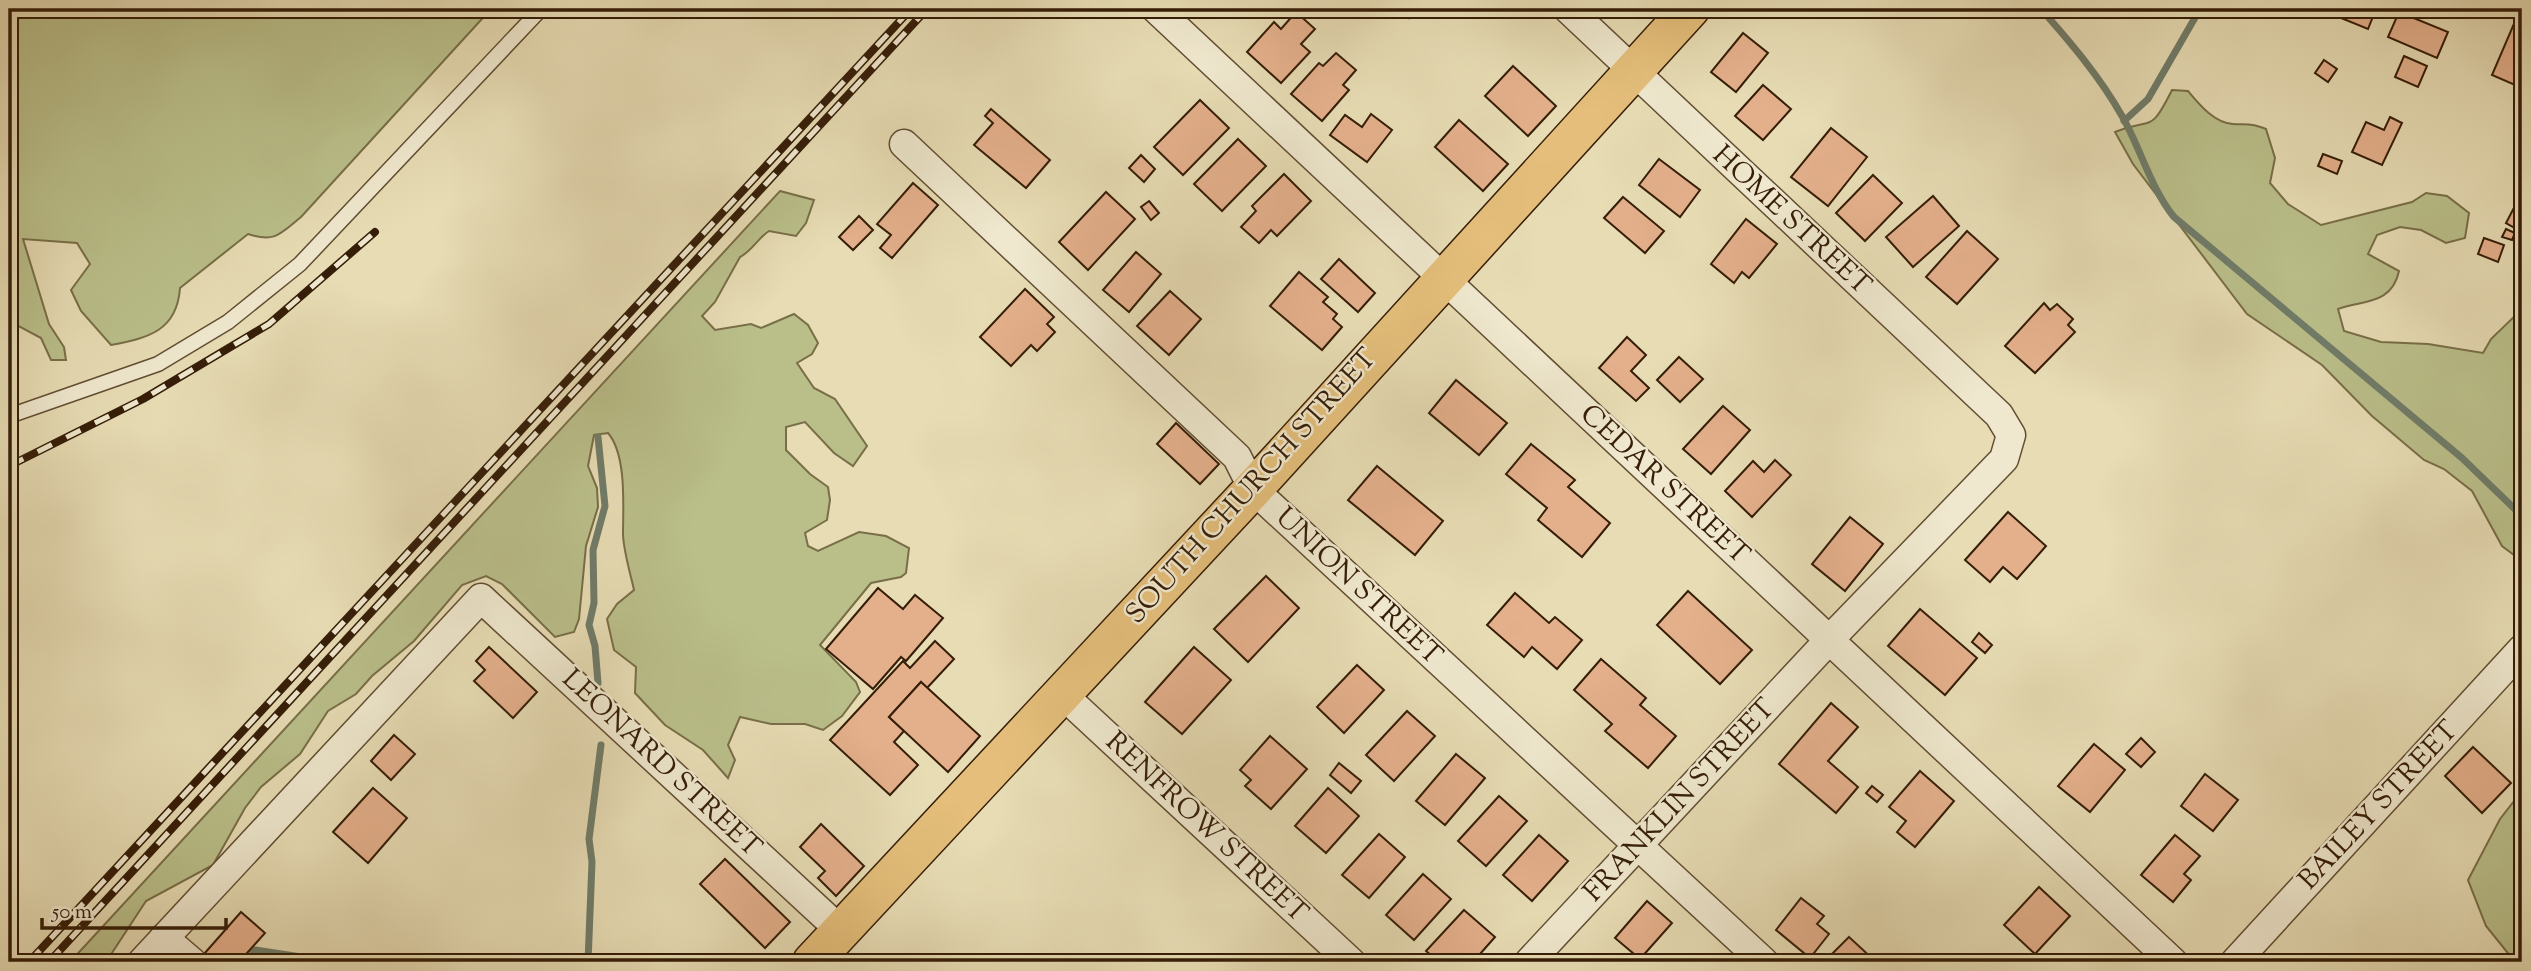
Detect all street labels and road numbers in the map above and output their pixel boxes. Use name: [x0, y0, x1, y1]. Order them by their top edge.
street label: HOME STREET: [1703, 137, 1880, 305]
street label: SOUTH CHURCH STREET: [1117, 340, 1387, 634]
street label: CEDAR STREET: [1570, 396, 1758, 575]
street label: UNION STREET: [1265, 499, 1451, 676]
street label: LEONARD STREET: [552, 661, 770, 868]
street label: FRANKLIN STREET: [1575, 690, 1785, 912]
street label: BAILEY STREET: [2290, 712, 2468, 900]
street label: RENFROW STREET: [1096, 723, 1317, 933]

